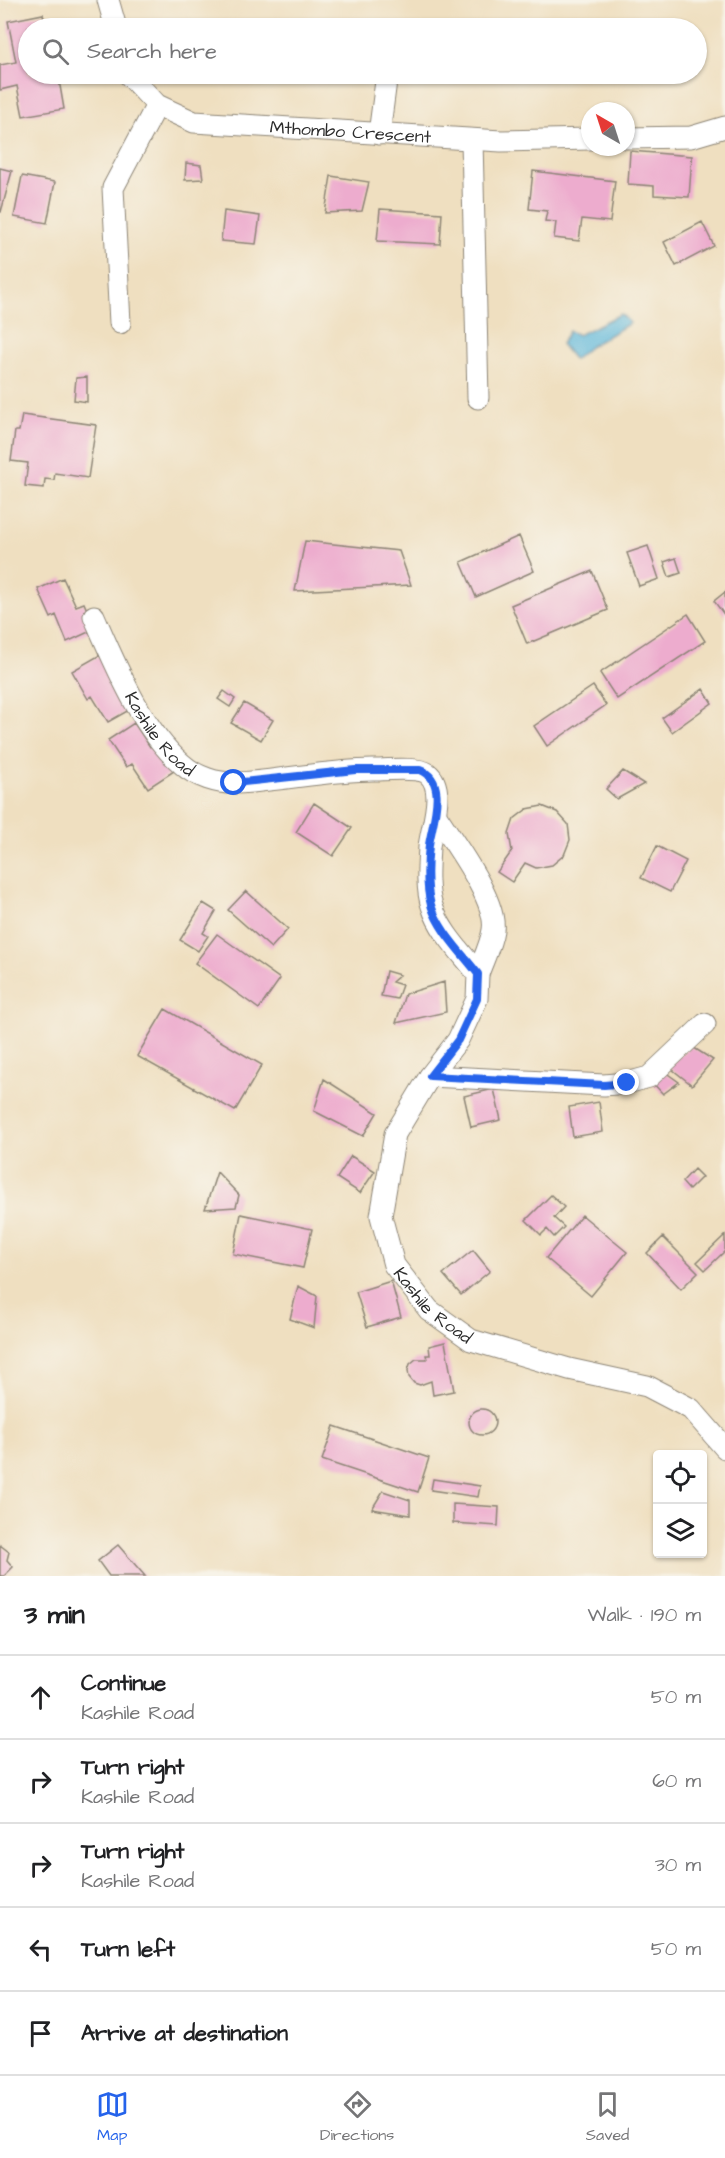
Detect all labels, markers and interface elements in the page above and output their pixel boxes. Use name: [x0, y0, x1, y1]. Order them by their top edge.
search box: [18, 18, 707, 84]
icon: search: [39, 35, 72, 68]
text: Search here: [87, 36, 217, 67]
north arrow: [581, 102, 635, 156]
street label: Mthombo Crescent: [269, 114, 433, 149]
street label: Kashile Road: [119, 687, 200, 782]
route start: [220, 769, 246, 795]
route end: [613, 1069, 639, 1095]
street label: Kashile Road: [388, 1262, 477, 1350]
map controls: [653, 1450, 707, 1558]
button: locate: [653, 1450, 707, 1504]
button: layers: [653, 1504, 707, 1558]
text: 3 min: [24, 1597, 85, 1633]
text: Walk · 190 m: [588, 1601, 701, 1629]
text: Continue: [81, 1668, 166, 1699]
icon: ahead: [24, 1681, 57, 1714]
text: 50 m: [651, 1683, 701, 1711]
text: Kashile Road: [81, 1699, 194, 1727]
text: Turn right: [81, 1752, 184, 1783]
icon: right: [24, 1765, 57, 1798]
text: 60 m: [652, 1767, 701, 1795]
text: Kashile Road: [81, 1783, 194, 1811]
text: Turn right: [81, 1836, 184, 1867]
icon: right: [24, 1849, 57, 1882]
text: 30 m: [655, 1851, 701, 1879]
text: Kashile Road: [81, 1867, 194, 1895]
icon: left: [24, 1933, 57, 1966]
text: Turn left: [81, 1934, 175, 1965]
text: 50 m: [651, 1935, 701, 1963]
icon: arrive: [24, 2017, 57, 2050]
text: Arrive at destination: [81, 2018, 288, 2049]
tab: Map: [96, 2088, 129, 2146]
tab: Directions: [320, 2088, 394, 2146]
tab: Saved: [586, 2088, 629, 2146]

